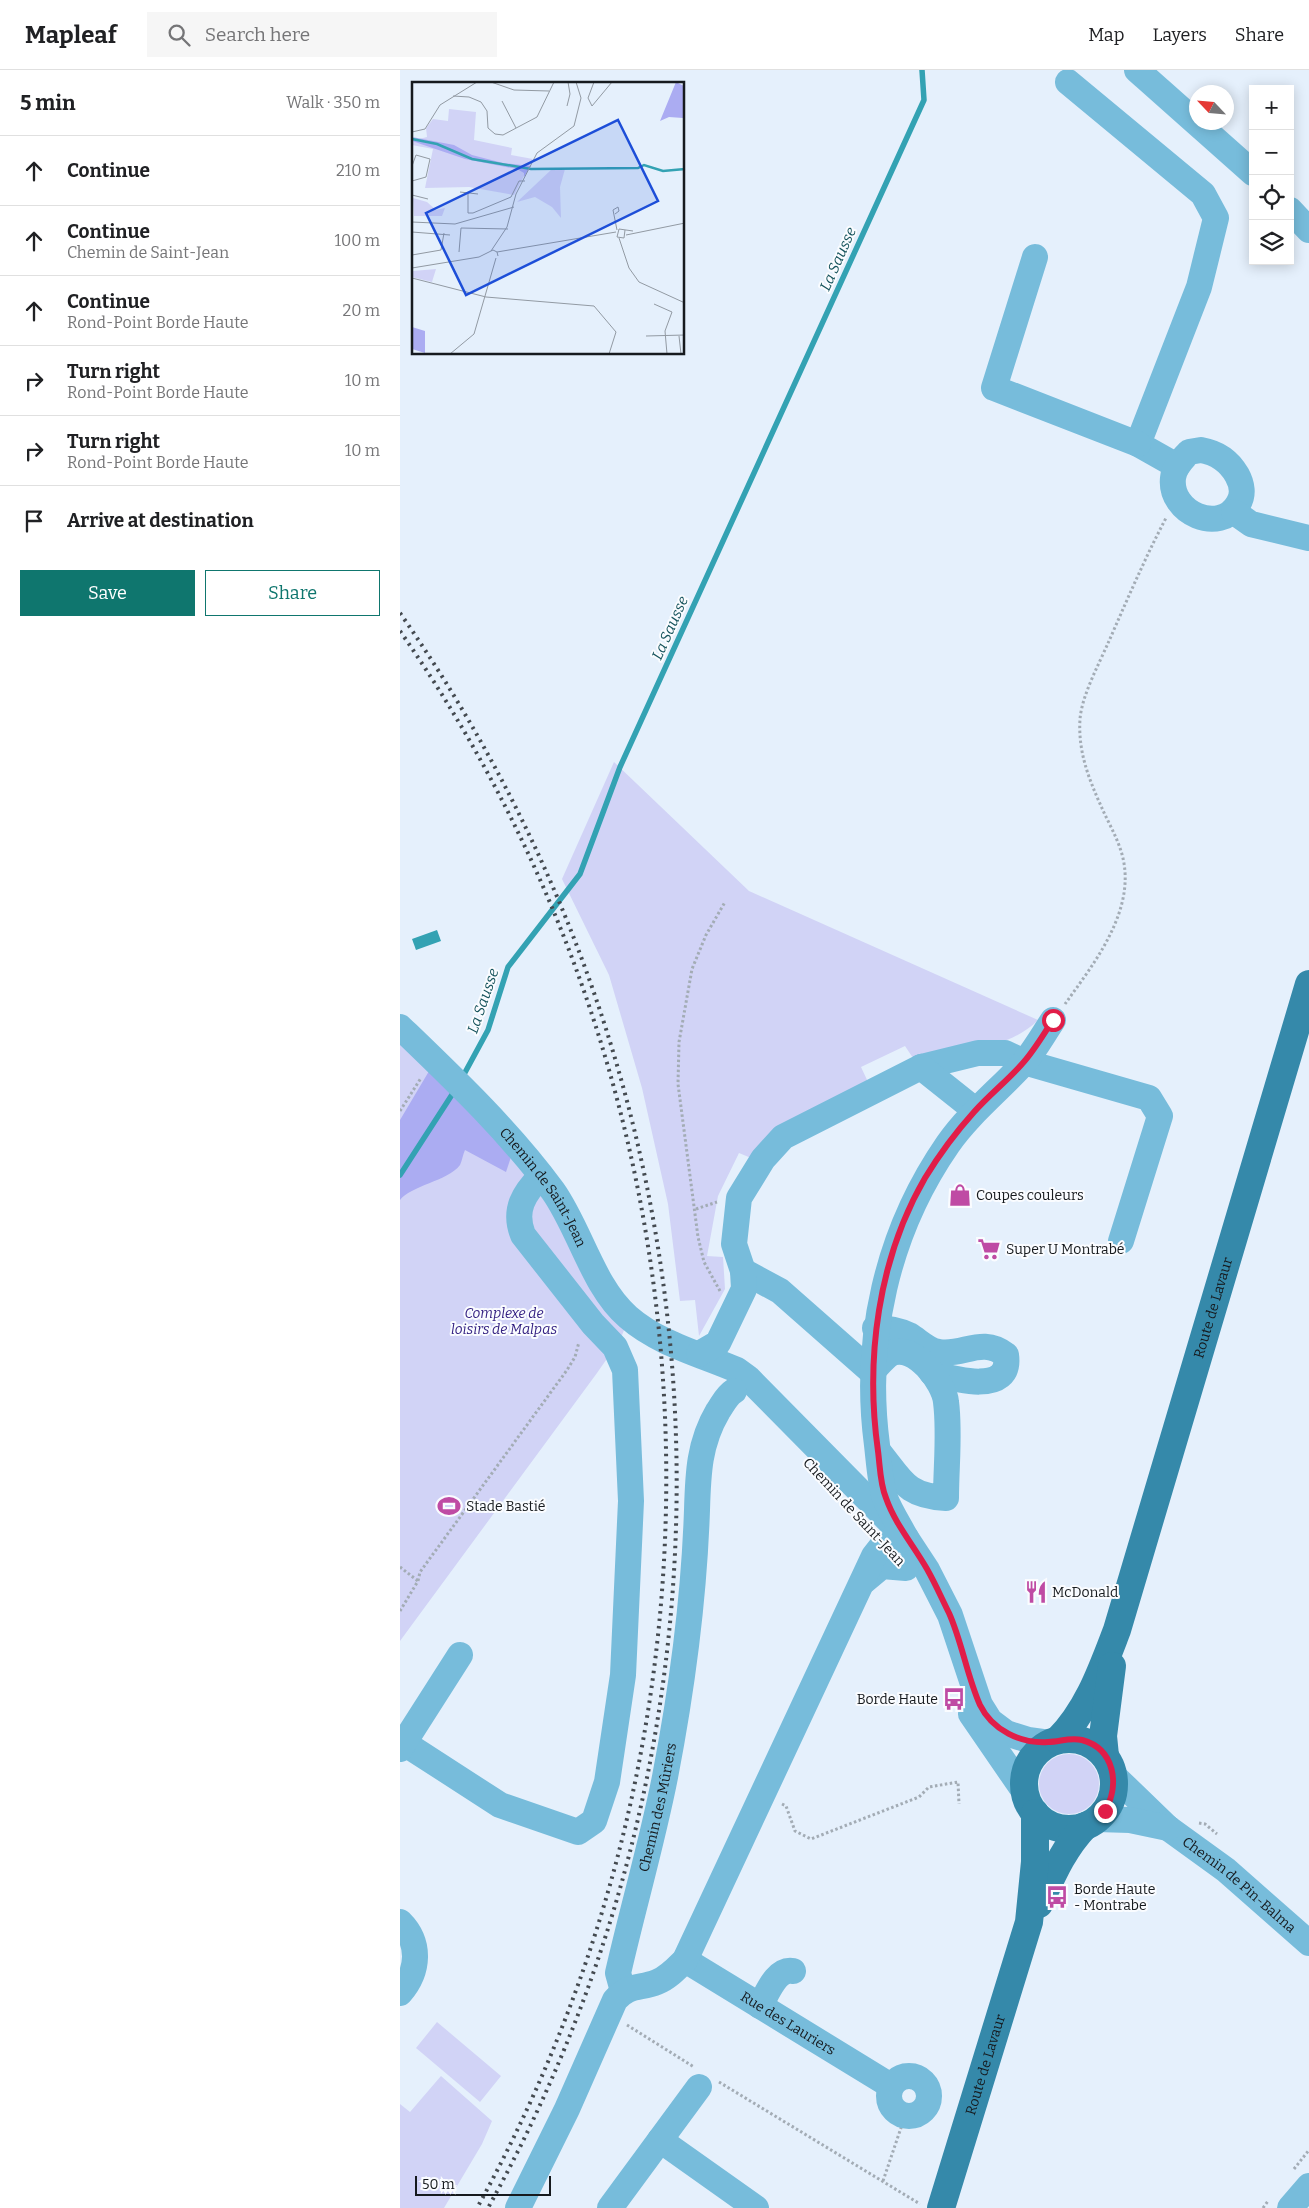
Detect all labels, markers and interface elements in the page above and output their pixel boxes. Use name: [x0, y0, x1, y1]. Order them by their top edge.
search box: [147, 12, 497, 57]
text: Mapleaf: [25, 21, 117, 49]
icon: search: [165, 21, 193, 49]
text: Search here: [205, 23, 310, 46]
text: Map: [1088, 24, 1124, 46]
text: Layers: [1152, 24, 1207, 46]
text: Share: [1235, 24, 1284, 46]
inset map: [412, 82, 685, 355]
north arrow: [1189, 85, 1234, 130]
map controls: [1249, 85, 1294, 265]
button: +: [1249, 85, 1294, 130]
text: 5 min: [20, 90, 76, 116]
text: Walk · 350 m: [286, 93, 380, 112]
button: −: [1249, 130, 1294, 175]
icon: ahead: [20, 157, 48, 185]
text: Continue: [67, 159, 150, 182]
text: 210 m: [336, 161, 380, 180]
button: locate: [1249, 175, 1294, 220]
text: Continue: [67, 220, 150, 243]
button: layers: [1249, 220, 1294, 265]
water label: La Sausse: [816, 224, 860, 294]
icon: ahead: [20, 227, 48, 255]
text: 100 m: [335, 231, 380, 250]
text: Chemin de Saint-Jean: [67, 243, 229, 262]
text: Continue: [67, 290, 150, 313]
icon: ahead: [20, 297, 48, 325]
text: 20 m: [343, 301, 380, 320]
text: Rond-Point Borde Haute: [67, 313, 249, 332]
text: Turn right: [67, 360, 160, 383]
icon: right: [20, 367, 48, 395]
text: 10 m: [345, 371, 380, 390]
text: Rond-Point Borde Haute: [67, 383, 249, 402]
text: Turn right: [67, 430, 160, 453]
icon: right: [20, 437, 48, 465]
text: 10 m: [345, 441, 380, 460]
text: Rond-Point Borde Haute: [67, 453, 249, 472]
icon: arrive: [20, 507, 48, 535]
text: Arrive at destination: [67, 509, 254, 532]
button: Save: [20, 570, 195, 616]
button: Share: [205, 570, 380, 616]
water label: La Sausse: [648, 593, 692, 663]
water label: La Sausse: [463, 966, 503, 1036]
route start: [1042, 1009, 1065, 1032]
street label: Chemin de Saint-Jean: [496, 1124, 590, 1250]
shop icon: Coupes couleurs: [947, 1182, 973, 1208]
place label: Coupes couleurs: [976, 1187, 1084, 1204]
supermarket icon: Super U Montrabé: [976, 1236, 1002, 1262]
place label: Super U Montrabé: [1006, 1241, 1125, 1258]
street label: Route de Lavaur: [1190, 1255, 1236, 1360]
park label: Complexe de loisirs de Malpas: [451, 1305, 557, 1338]
street label: Chemin de Saint-Jean: [799, 1454, 909, 1570]
sports icon: Stade Bastié: [436, 1493, 462, 1519]
place label: Stade Bastié: [466, 1498, 546, 1515]
restaurant icon: McDonald: [1023, 1579, 1049, 1605]
place label: McDonald: [1052, 1584, 1118, 1601]
bus stop icon: Borde Haute: [941, 1686, 967, 1712]
place label: Borde Haute: [857, 1691, 938, 1708]
street label: Chemin des Mûriers: [635, 1742, 680, 1874]
route end: [1094, 1800, 1117, 1823]
street label: Chemin de Pin-Balma: [1179, 1833, 1300, 1936]
place label: Borde Haute - Montrabe: [1074, 1881, 1155, 1914]
bus stop icon: Borde Haute - Montrabe: [1044, 1884, 1070, 1910]
street label: Rue des Lauriers: [738, 1988, 839, 2059]
street label: Route de Lavaur: [962, 2012, 1009, 2117]
scale bar: [415, 2173, 551, 2196]
text: 50 m: [422, 2176, 455, 2193]

